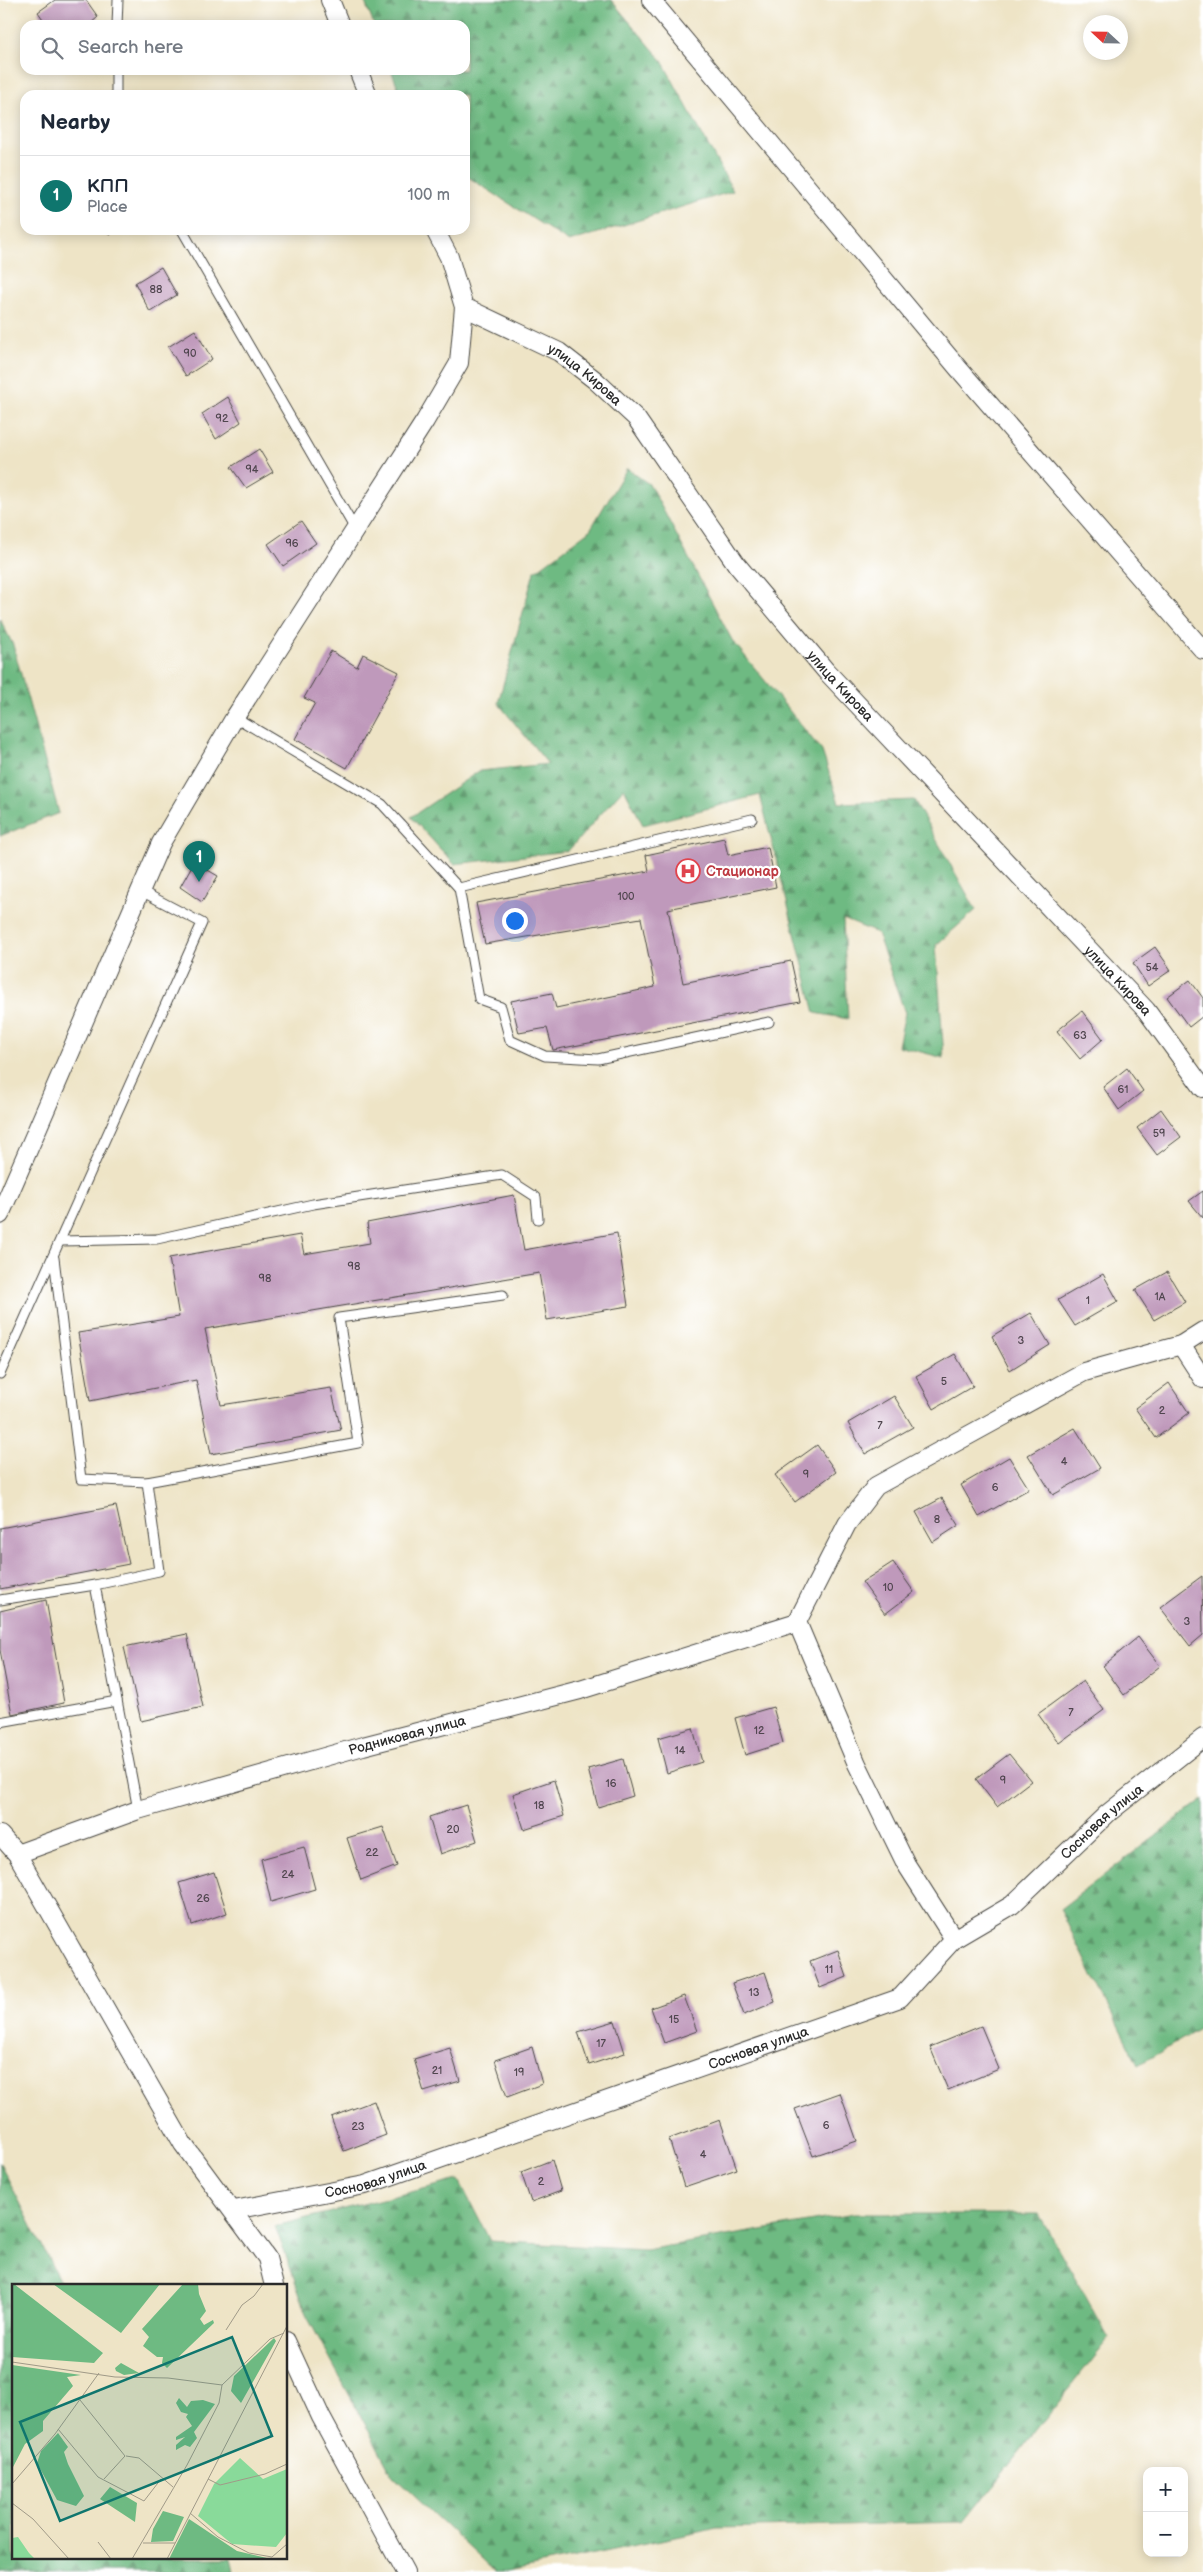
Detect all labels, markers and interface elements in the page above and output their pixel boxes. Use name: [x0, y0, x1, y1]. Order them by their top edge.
north arrow: [1083, 15, 1128, 60]
search box: [20, 20, 470, 75]
icon: search: [38, 34, 66, 62]
text: Search here: [78, 36, 183, 59]
text: Nearby: [40, 110, 110, 135]
text: КПП: [87, 175, 129, 198]
text: 1: [53, 186, 59, 205]
text: 100 m: [407, 186, 450, 205]
text: Place: [87, 198, 128, 217]
house number: 88: [150, 283, 162, 296]
street label: улица Кирова: [545, 340, 625, 410]
house number: 90: [184, 347, 197, 360]
house number: 92: [216, 412, 229, 425]
house number: 94: [245, 463, 259, 476]
house number: 96: [285, 537, 299, 550]
street label: улица Кирова: [803, 647, 877, 725]
pin: 1: [183, 841, 215, 882]
hospital icon: Стационар: [675, 858, 701, 884]
place label: Стационар: [706, 863, 780, 880]
house number: 100: [617, 890, 635, 903]
your location: [502, 908, 528, 934]
street label: улица Кирова: [1081, 942, 1156, 1020]
house number: 54: [1145, 961, 1159, 974]
house number: 63: [1073, 1029, 1087, 1042]
house number: 61: [1118, 1083, 1128, 1096]
house number: 59: [1153, 1127, 1165, 1140]
house number: 98: [348, 1260, 360, 1273]
house number: 98: [259, 1272, 271, 1285]
house number: 1А: [1155, 1290, 1166, 1303]
house number: 1: [1086, 1294, 1090, 1307]
house number: 3: [1018, 1334, 1025, 1347]
house number: 5: [941, 1375, 947, 1388]
house number: 2: [1159, 1404, 1166, 1417]
house number: 7: [877, 1419, 883, 1432]
house number: 4: [1061, 1455, 1068, 1468]
house number: 9: [803, 1468, 809, 1481]
house number: 6: [992, 1481, 999, 1494]
house number: 8: [934, 1513, 940, 1526]
house number: 10: [883, 1581, 894, 1594]
house number: 3: [1184, 1615, 1191, 1628]
house number: 7: [1068, 1706, 1074, 1719]
street label: Родниковая улица: [346, 1712, 468, 1759]
house number: 12: [754, 1724, 765, 1737]
house number: 14: [675, 1744, 686, 1757]
house number: 9: [1000, 1774, 1006, 1787]
house number: 16: [606, 1777, 617, 1790]
street label: Сосновая улица: [1057, 1780, 1147, 1863]
house number: 18: [534, 1799, 544, 1812]
house number: 20: [447, 1823, 460, 1836]
house number: 22: [366, 1846, 379, 1859]
house number: 24: [281, 1868, 295, 1881]
house number: 26: [196, 1892, 210, 1905]
house number: 11: [825, 1963, 833, 1976]
house number: 13: [748, 1986, 760, 1999]
house number: 15: [669, 2013, 679, 2026]
street label: Сосновая улица: [706, 2022, 811, 2073]
house number: 17: [596, 2037, 606, 2050]
house number: 21: [432, 2064, 442, 2077]
house number: 19: [514, 2066, 524, 2079]
house number: 6: [823, 2119, 830, 2132]
house number: 23: [351, 2120, 365, 2133]
house number: 4: [700, 2148, 707, 2161]
street label: Сосновая улица: [323, 2156, 429, 2201]
house number: 2: [538, 2175, 545, 2188]
inset map: [12, 2284, 288, 2560]
map controls: [1143, 2467, 1188, 2557]
button: +: [1143, 2467, 1188, 2512]
button: −: [1143, 2512, 1188, 2557]

